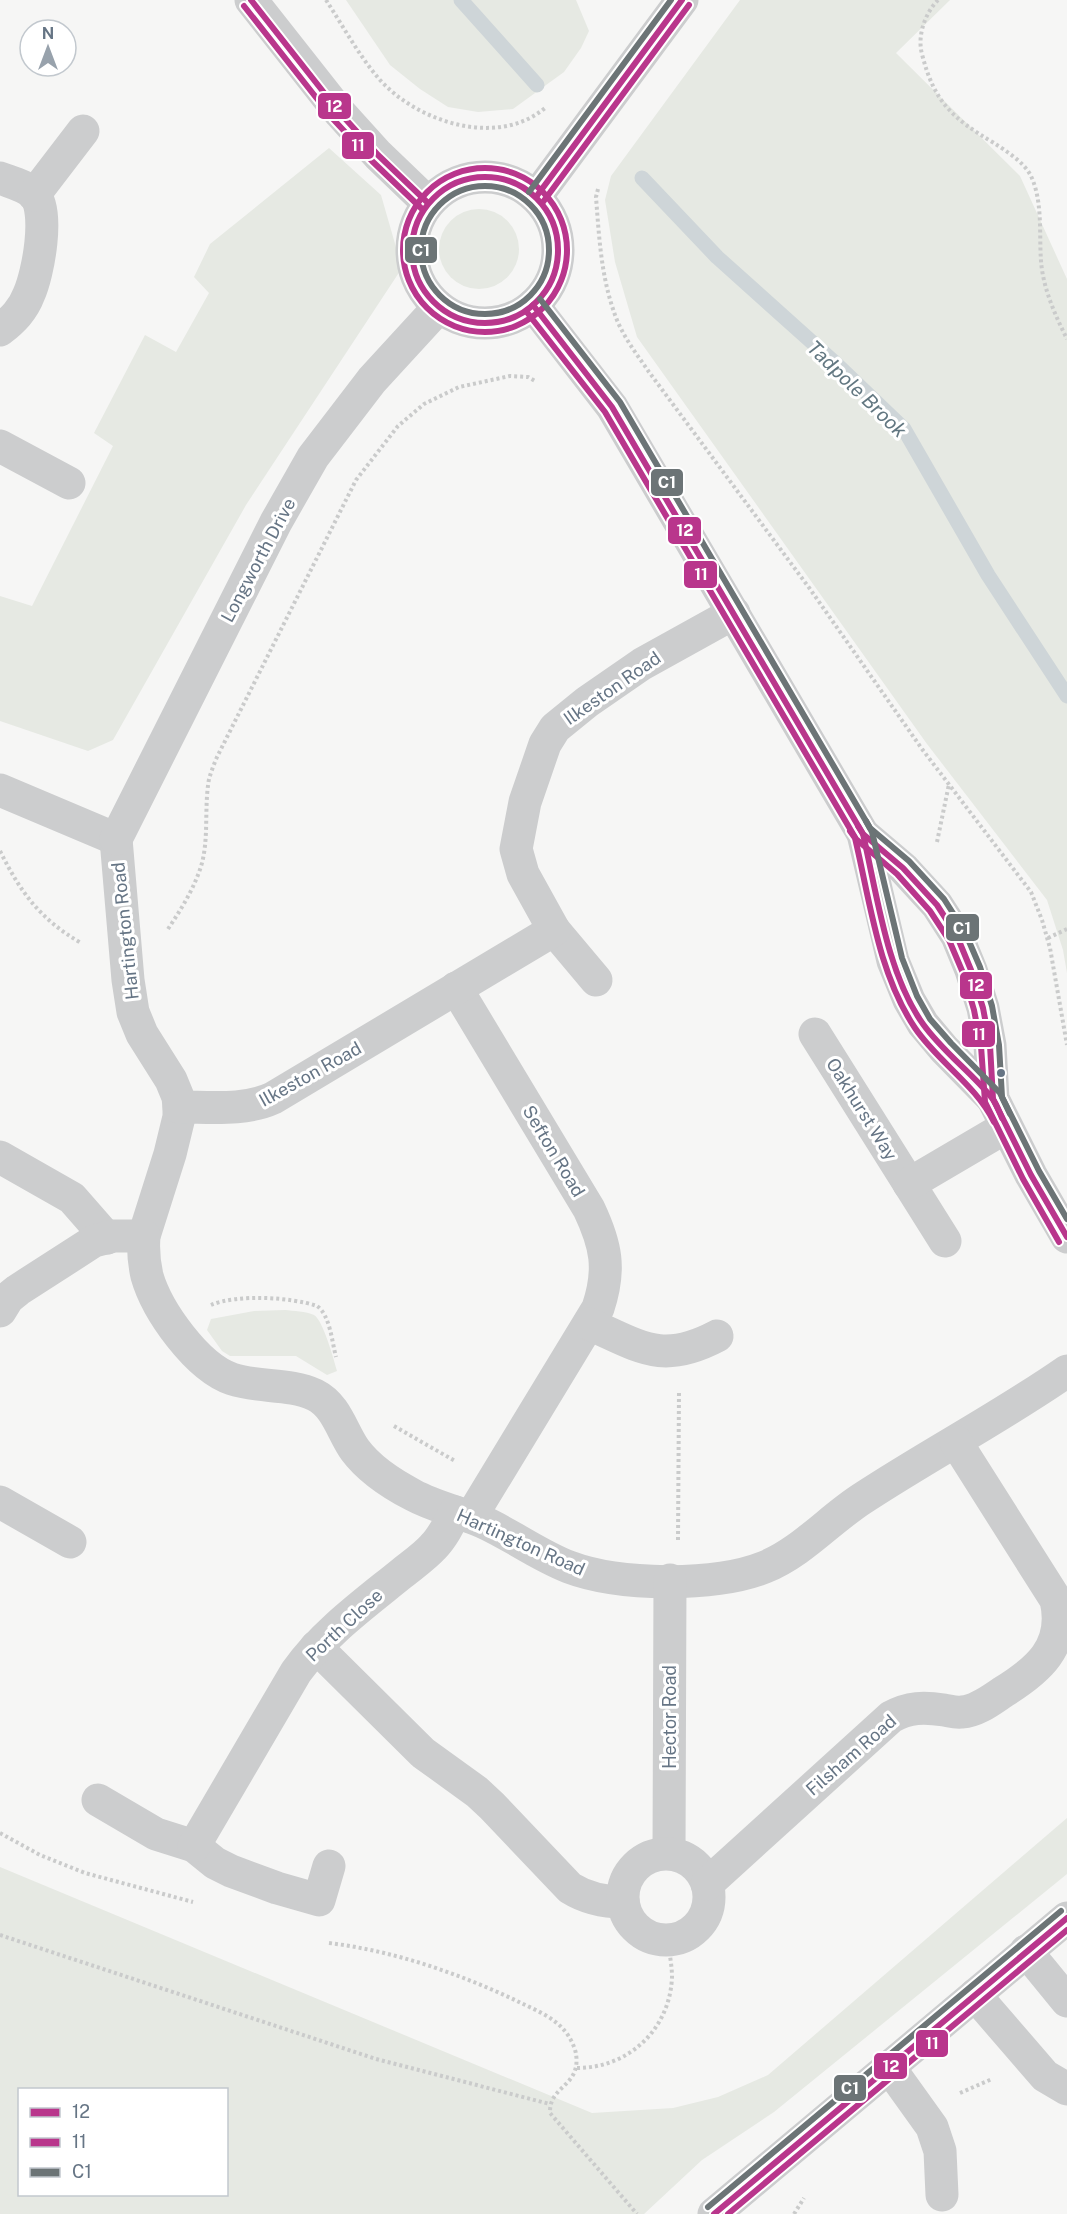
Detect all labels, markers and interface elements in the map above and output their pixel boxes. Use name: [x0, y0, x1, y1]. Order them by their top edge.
north arrow: [18, 18, 78, 78]
text: N: [42, 24, 54, 43]
line badge: 12: [317, 92, 352, 120]
text: 12: [325, 97, 343, 116]
line badge: 11: [341, 131, 375, 160]
text: 11: [351, 136, 365, 155]
line badge: C1: [404, 236, 438, 264]
text: C1: [412, 241, 430, 260]
water label: Tadpole Brook: [802, 336, 912, 442]
line badge: C1: [650, 468, 684, 497]
text: C1: [658, 473, 676, 492]
street label: Longworth Drive: [216, 494, 300, 626]
line badge: 12: [667, 516, 702, 545]
text: 12: [676, 521, 694, 540]
line badge: 11: [683, 560, 718, 589]
text: 11: [694, 565, 708, 584]
street label: Ilkeston Road: [559, 647, 665, 729]
street label: Hartington Road: [107, 861, 143, 1001]
line badge: C1: [945, 913, 980, 942]
text: C1: [953, 919, 971, 938]
line badge: 12: [959, 971, 993, 1000]
text: 12: [967, 976, 985, 995]
line badge: 11: [961, 1020, 996, 1048]
text: 11: [972, 1025, 986, 1044]
street label: Ilkeston Road: [255, 1037, 365, 1111]
street label: Oakhurst Way: [822, 1054, 902, 1164]
unlabelled marker: [995, 1067, 1007, 1079]
street label: Sefton Road: [519, 1102, 589, 1200]
street label: Hartington Road: [454, 1504, 588, 1580]
street label: Porth Close: [301, 1584, 387, 1666]
street label: Hector Road: [659, 1665, 680, 1769]
street label: Filsham Road: [802, 1710, 900, 1800]
line badge: 11: [915, 2029, 949, 2058]
text: 11: [925, 2034, 939, 2053]
line badge: 12: [873, 2052, 908, 2080]
text: 12: [882, 2057, 900, 2076]
line badge: C1: [833, 2074, 867, 2102]
text: C1: [841, 2079, 859, 2098]
legend: [18, 2088, 228, 2196]
text: 12: [72, 2101, 90, 2122]
text: 11: [72, 2131, 87, 2152]
text: C1: [72, 2161, 92, 2182]

